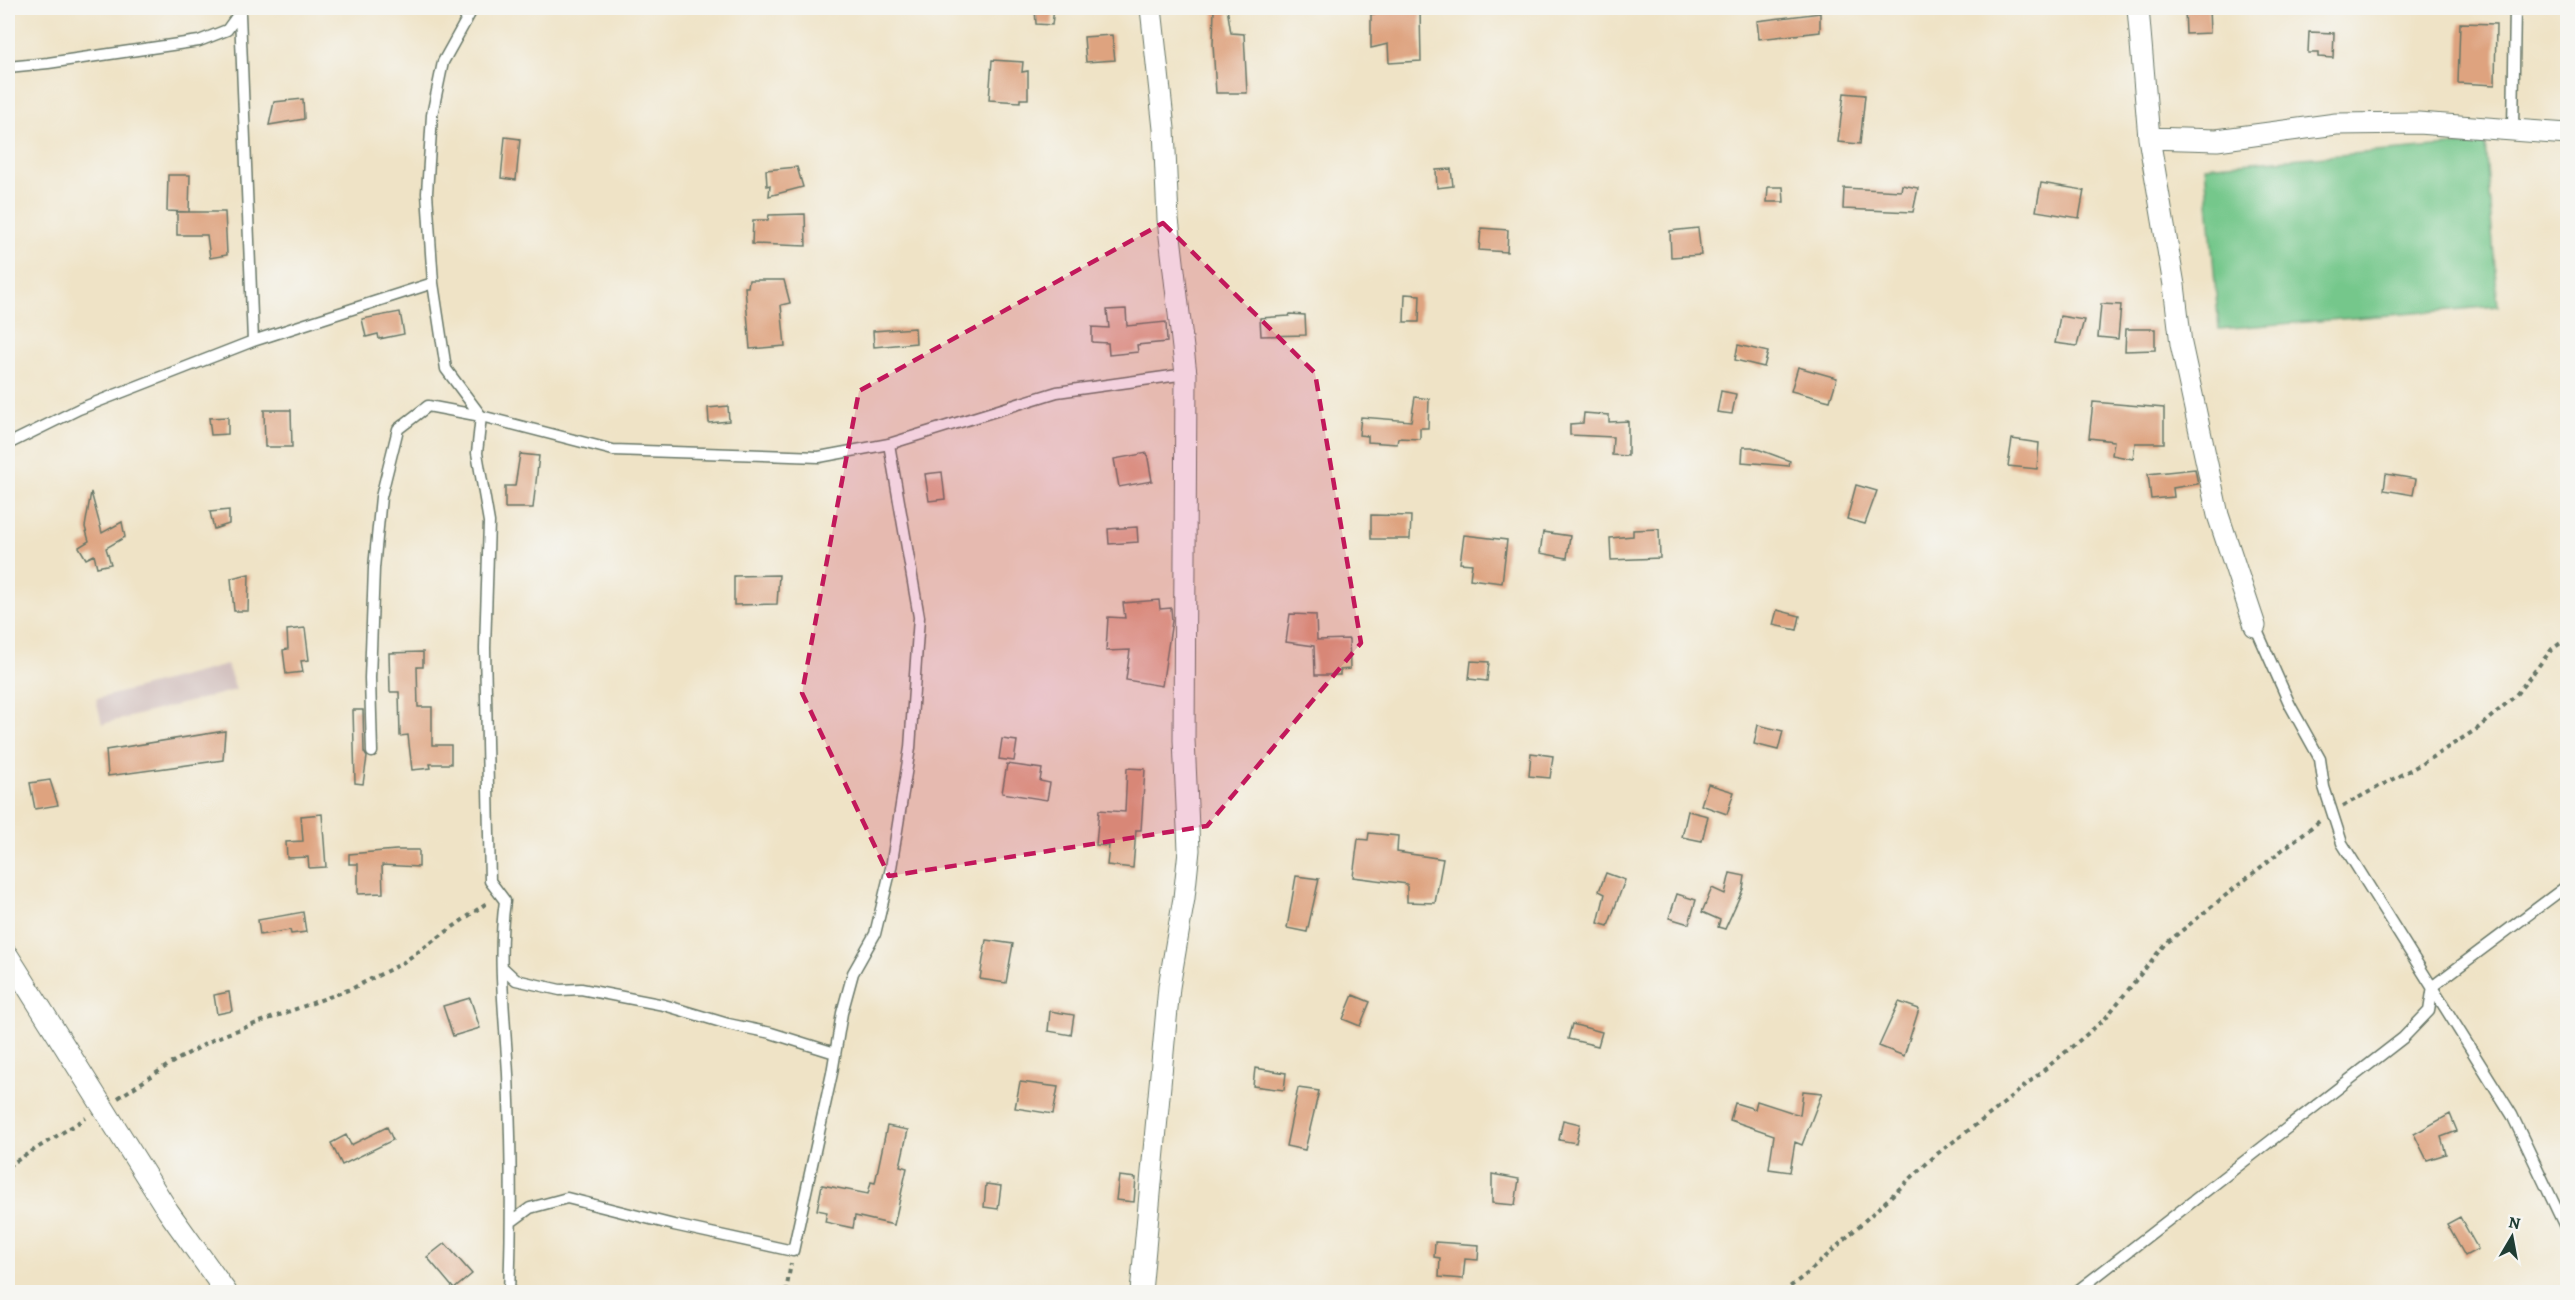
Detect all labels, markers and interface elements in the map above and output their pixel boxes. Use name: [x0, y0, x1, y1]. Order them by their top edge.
north arrow: [2482, 1207, 2542, 1267]
text: N: [2507, 1211, 2522, 1235]

